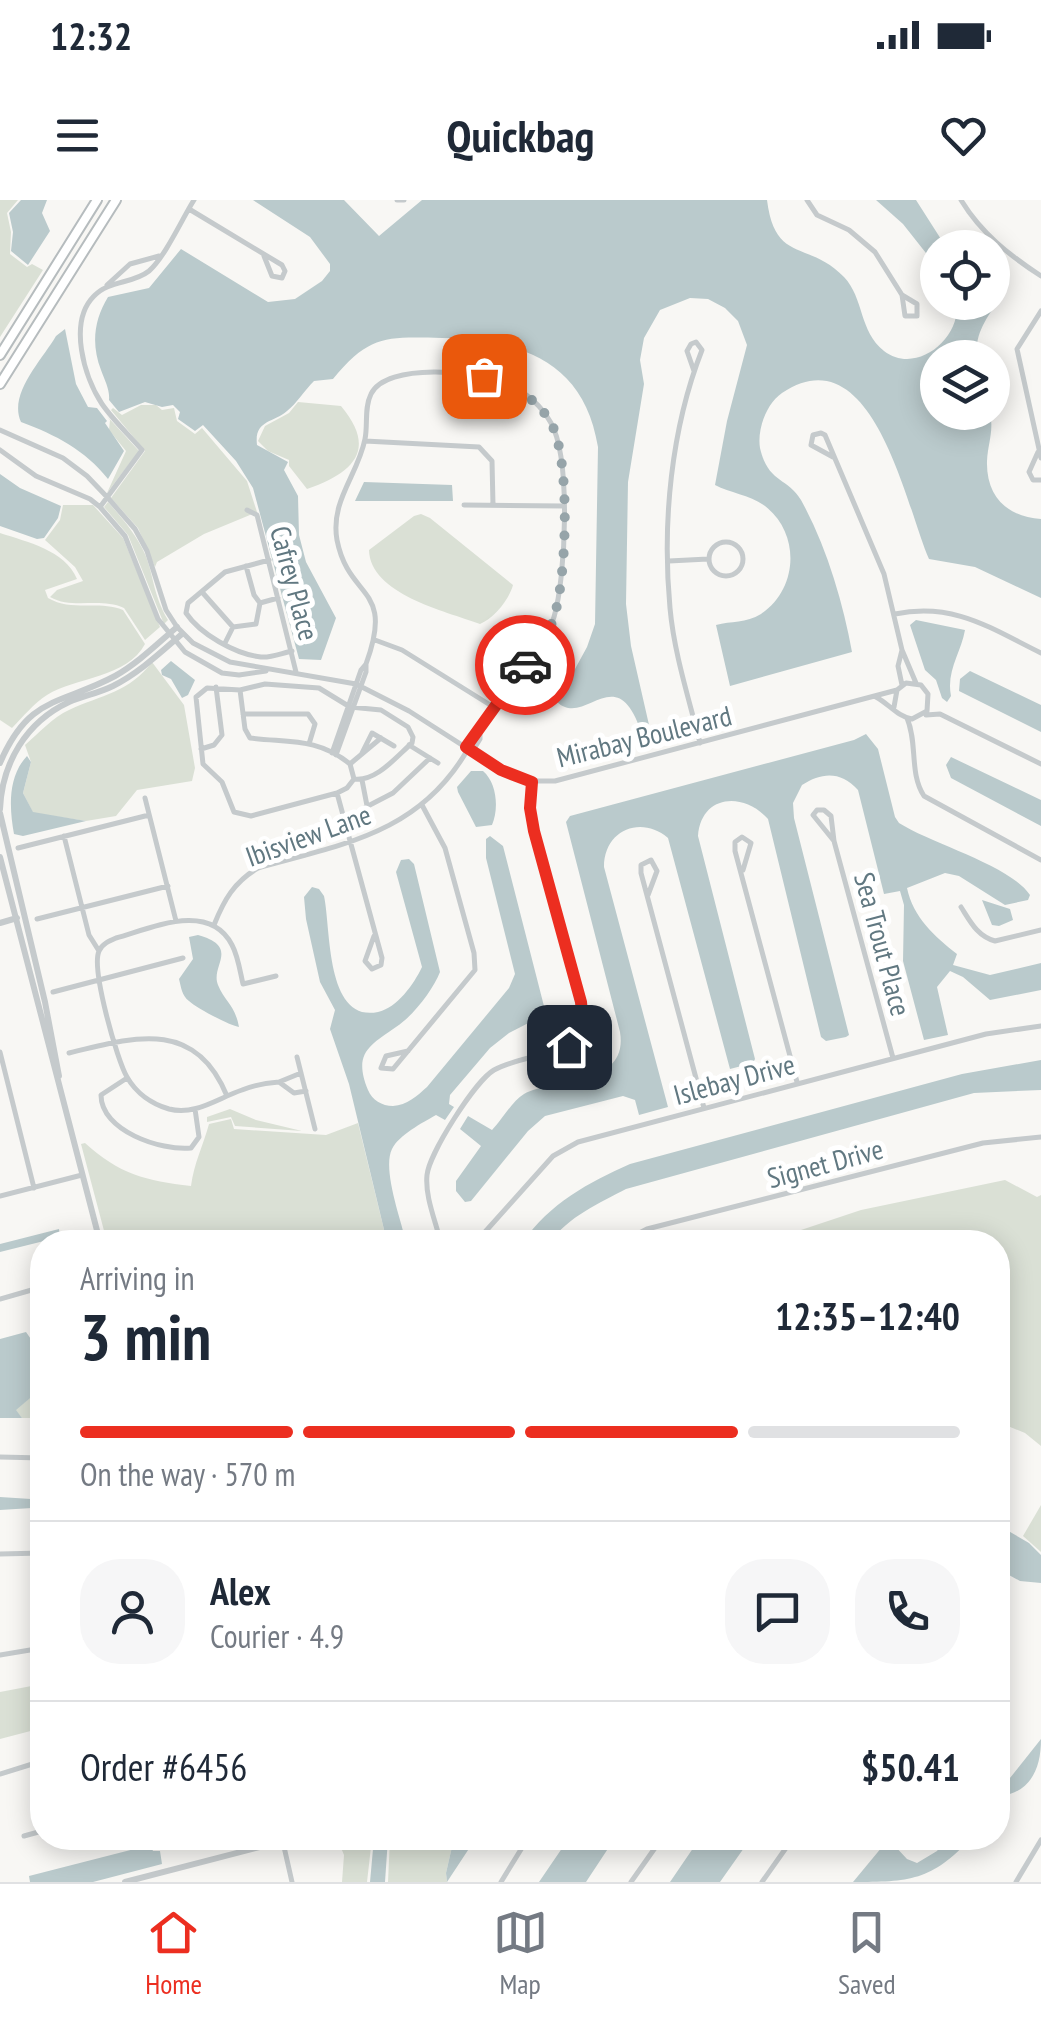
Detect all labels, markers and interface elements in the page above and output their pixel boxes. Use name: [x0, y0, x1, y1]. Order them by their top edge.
text: 12:32: [50, 11, 132, 60]
text: Quickbag: [447, 106, 594, 164]
icon: menu: [50, 108, 105, 163]
icon: heart: [936, 108, 991, 163]
map controls: [920, 230, 1010, 430]
button: locate: [920, 230, 1010, 320]
pin: [442, 334, 527, 419]
button: layers: [920, 340, 1010, 430]
icon: bag: [457, 349, 512, 404]
street label: Cafrey Place: [262, 522, 328, 644]
courier: [475, 615, 575, 715]
icon: car: [498, 638, 553, 693]
street label: Mirabay Boulevard: [553, 696, 735, 776]
street label: Ibisview Lane: [240, 795, 376, 875]
street label: Sea Trout Place: [846, 868, 920, 1020]
pin: [527, 1005, 612, 1090]
icon: home: [542, 1020, 597, 1075]
street label: Islebay Drive: [669, 1045, 799, 1113]
street label: Signet Drive: [763, 1130, 887, 1196]
text: Arriving in: [80, 1257, 195, 1299]
text: 12:35–12:40: [775, 1291, 960, 1340]
text: 3 min: [80, 1294, 211, 1378]
text: On the way · 570 m: [80, 1453, 295, 1495]
button: person: [80, 1559, 185, 1664]
button: chat: [725, 1559, 830, 1664]
button: phone: [855, 1559, 960, 1664]
text: Alex: [210, 1566, 271, 1615]
text: Courier · 4.9: [210, 1615, 344, 1657]
text: Order #6456: [80, 1742, 247, 1791]
text: $50.41: [861, 1742, 960, 1791]
tab: Home: [145, 1905, 202, 2002]
tab: Map: [493, 1905, 548, 2002]
tab: Saved: [838, 1905, 896, 2002]

